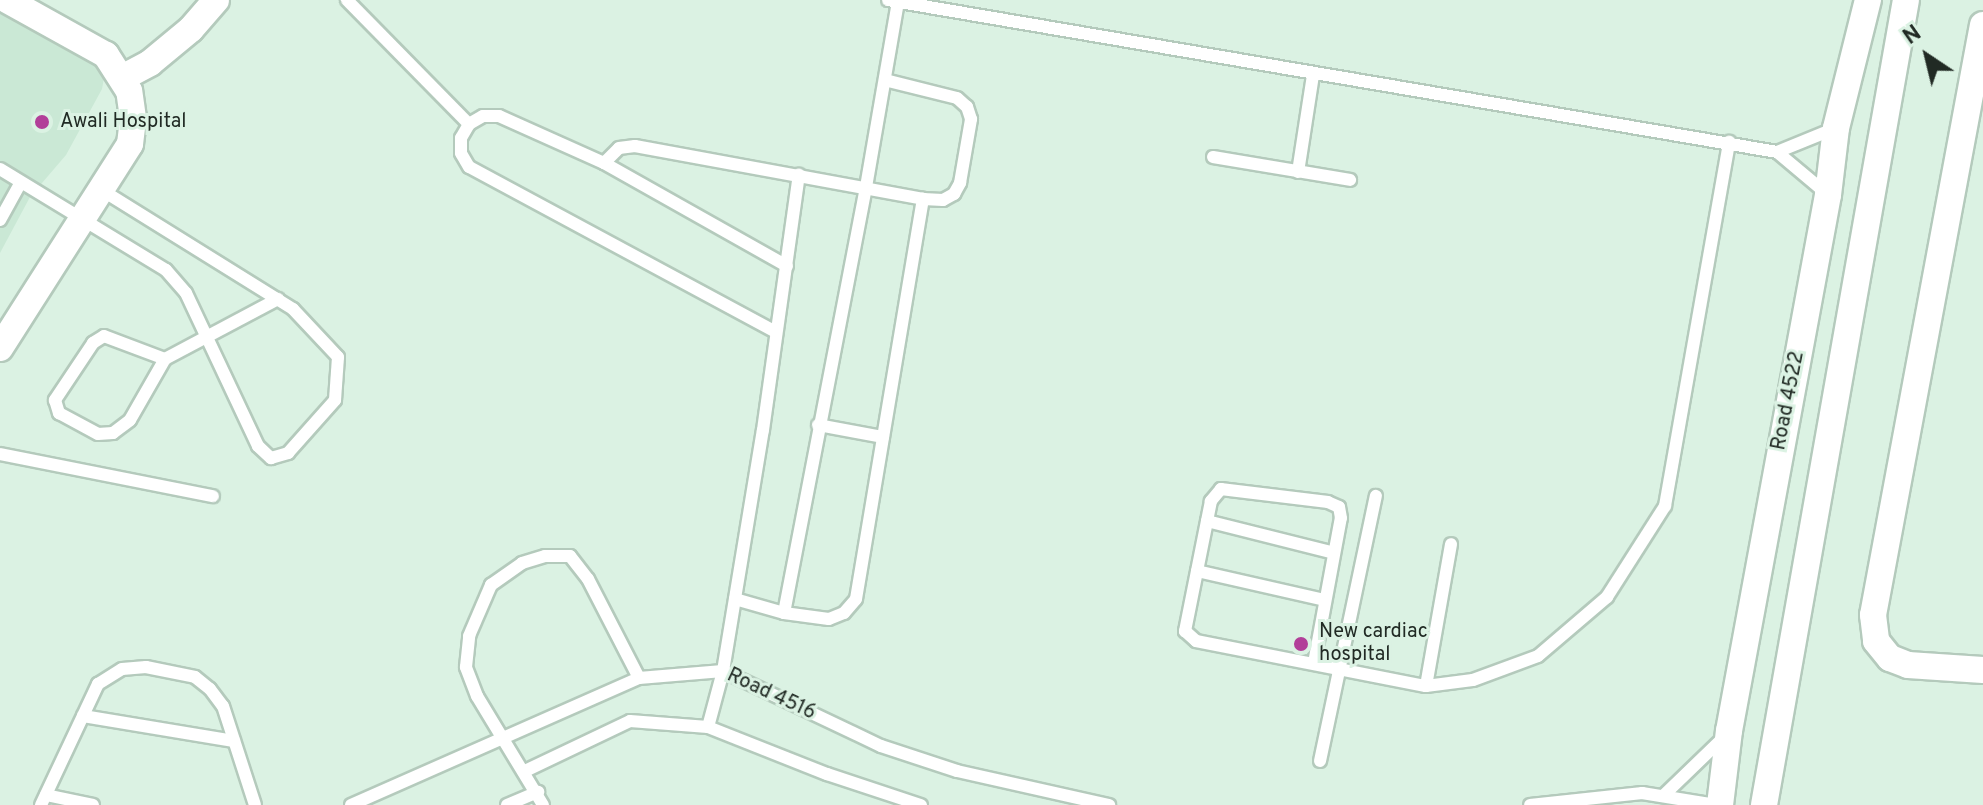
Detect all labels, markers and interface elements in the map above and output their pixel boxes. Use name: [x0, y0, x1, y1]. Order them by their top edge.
north arrow: [1887, 16, 1967, 96]
text: N: [1899, 20, 1927, 52]
place label: Awali Hospital: [60, 110, 186, 134]
marker: Awali Hospital: [31, 111, 53, 133]
street label: Road 4522: [1768, 350, 1810, 452]
place label: New cardiac hospital: [1319, 620, 1428, 667]
marker: New cardiac hospital: [1290, 633, 1312, 655]
street label: Road 4516: [723, 664, 819, 726]

